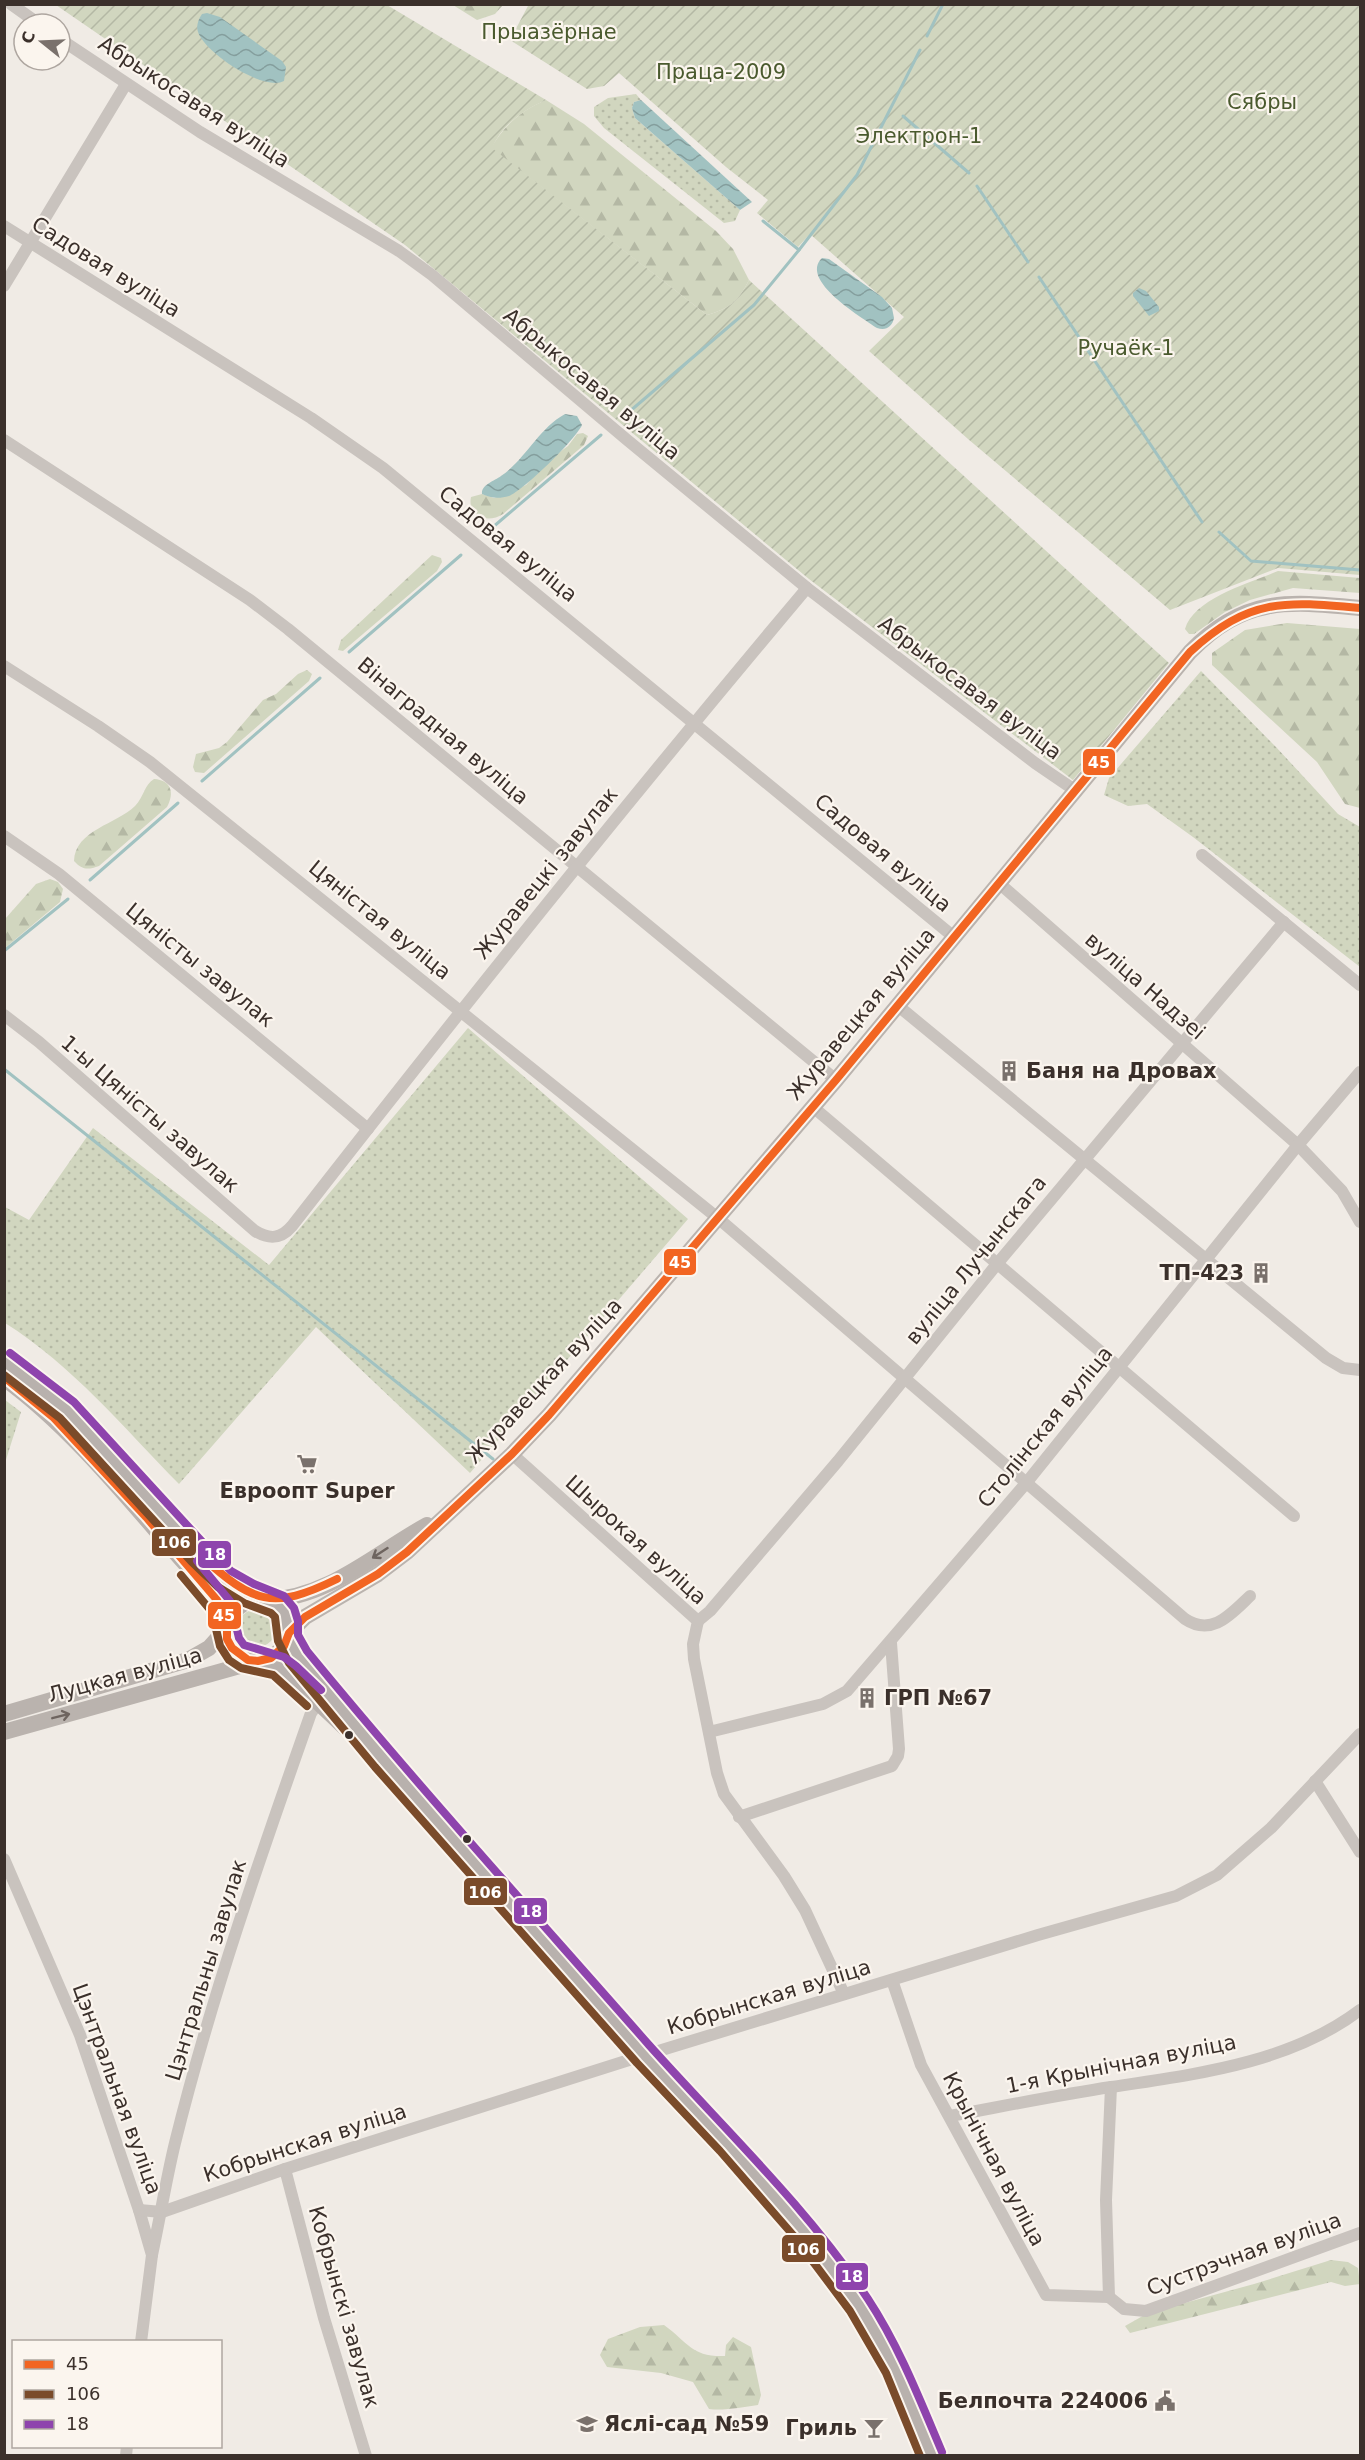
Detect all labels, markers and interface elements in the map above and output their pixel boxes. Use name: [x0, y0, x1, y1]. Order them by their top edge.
north arrow: [12, 12, 72, 72]
park label: Прыазёрнае: [481, 20, 617, 44]
text: С: [17, 29, 39, 46]
street label: Абрыкосавая вуліца: [94, 31, 294, 173]
park label: Праца-2009: [656, 60, 786, 84]
park label: Сябры: [1227, 90, 1297, 114]
park label: Электрон-1: [856, 124, 982, 148]
street label: Садовая вуліца: [27, 212, 185, 322]
street label: Абрыкосавая вуліца: [499, 303, 685, 465]
park label: Ручаёк-1: [1078, 336, 1174, 360]
street label: Садовая вуліца: [434, 481, 582, 607]
street label: Абрыкосавая вуліца: [874, 611, 1066, 765]
street label: Вінаградная вуліца: [353, 652, 533, 810]
line badge: 45: [1082, 748, 1116, 776]
text: 45: [1088, 753, 1110, 772]
street label: Журавецкі завулак: [469, 782, 623, 964]
street label: Садовая вуліца: [810, 789, 956, 917]
street label: Цяністая вуліца: [304, 855, 456, 985]
street label: Цяністы завулак: [121, 898, 279, 1032]
street label: Журавецкая вуліца: [782, 923, 940, 1105]
street label: вуліца Надзеі: [1080, 927, 1210, 1045]
street label: 1-ы Цяністы завулак: [56, 1030, 244, 1198]
building icon: Баня на Дровах: [997, 1059, 1021, 1083]
place label: Баня на Дровах: [1026, 1059, 1217, 1083]
street label: вуліца Лучынскага: [901, 1171, 1051, 1349]
line badge: 45: [663, 1248, 697, 1276]
text: 45: [669, 1253, 691, 1272]
place label: ТП-423: [1160, 1261, 1244, 1285]
building icon: ТП-423: [1249, 1261, 1273, 1285]
street label: Журавецкая вуліца: [461, 1293, 627, 1469]
street label: Столінская вуліца: [973, 1342, 1117, 1512]
supermarket icon: Евроопт Super: [295, 1452, 319, 1476]
street label: Шырокая вуліца: [561, 1470, 711, 1610]
place label: Евроопт Super: [219, 1479, 395, 1503]
line badge: 106: [151, 1528, 197, 1557]
text: 106: [157, 1533, 191, 1552]
line badge: 18: [197, 1540, 232, 1569]
text: 18: [204, 1545, 226, 1564]
one-way arrow: [372, 1547, 389, 1559]
line badge: 45: [207, 1601, 242, 1630]
text: 45: [213, 1606, 235, 1625]
street label: Луцкая вуліца: [45, 1643, 205, 1707]
building icon: ГРП №67: [855, 1686, 879, 1710]
place label: ГРП №67: [884, 1686, 992, 1710]
one-way arrow: [51, 1709, 70, 1721]
unlabelled marker: [343, 1729, 355, 1741]
unlabelled marker: [461, 1833, 473, 1845]
street label: Цэнтральны завулак: [161, 1856, 251, 2084]
line badge: 106: [463, 1877, 508, 1906]
text: 106: [468, 1883, 502, 1902]
line badge: 18: [513, 1897, 548, 1925]
text: 18: [520, 1902, 542, 1921]
street label: Кобрынская вуліца: [664, 1955, 874, 2039]
street label: Цэнтральная вуліца: [68, 1980, 166, 2198]
street label: 1-я Крынічная вуліца: [1004, 2030, 1238, 2098]
street label: Крынічная вуліца: [938, 2068, 1050, 2250]
street label: Кобрынская вуліца: [200, 2099, 410, 2187]
street label: Кобрынскі завулак: [304, 2203, 384, 2411]
street label: Сустрэчная вуліца: [1143, 2208, 1345, 2300]
line badge: 106: [781, 2234, 826, 2263]
text: 106: [786, 2240, 820, 2259]
line badge: 18: [835, 2262, 869, 2291]
text: 18: [841, 2267, 863, 2286]
legend: [12, 2340, 222, 2448]
text: 45: [66, 2353, 89, 2374]
text: 106: [66, 2383, 100, 2404]
place label: Белпочта 224006: [938, 2389, 1148, 2413]
public building icon: Белпочта 224006: [1153, 2389, 1177, 2413]
school or university icon: Яслі-сад №59: [575, 2412, 599, 2436]
place label: Яслі-сад №59: [604, 2412, 769, 2436]
text: 18: [66, 2413, 89, 2434]
place label: Гриль: [785, 2416, 857, 2440]
bar icon: Гриль: [862, 2416, 886, 2440]

